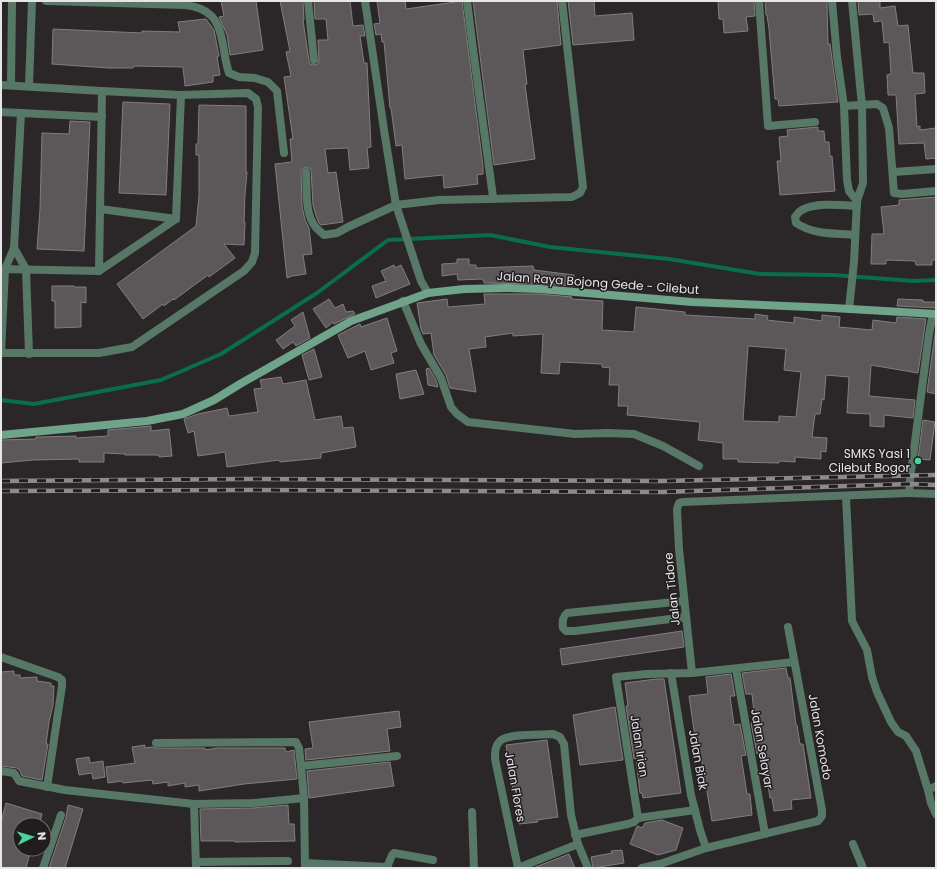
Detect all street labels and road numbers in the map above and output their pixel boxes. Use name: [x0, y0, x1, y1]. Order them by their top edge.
street label: Jalan Raya Bojong Gede - Cilebut: [496, 267, 700, 298]
street label: Jalan Tidore: [659, 552, 684, 627]
street label: Jalan Komodo: [805, 693, 836, 782]
street label: Jalan Selayar: [747, 707, 778, 791]
street label: Jalan Irian: [626, 714, 653, 778]
street label: Jalan Biak: [685, 728, 712, 792]
street label: Jalan Flores: [501, 750, 530, 823]

